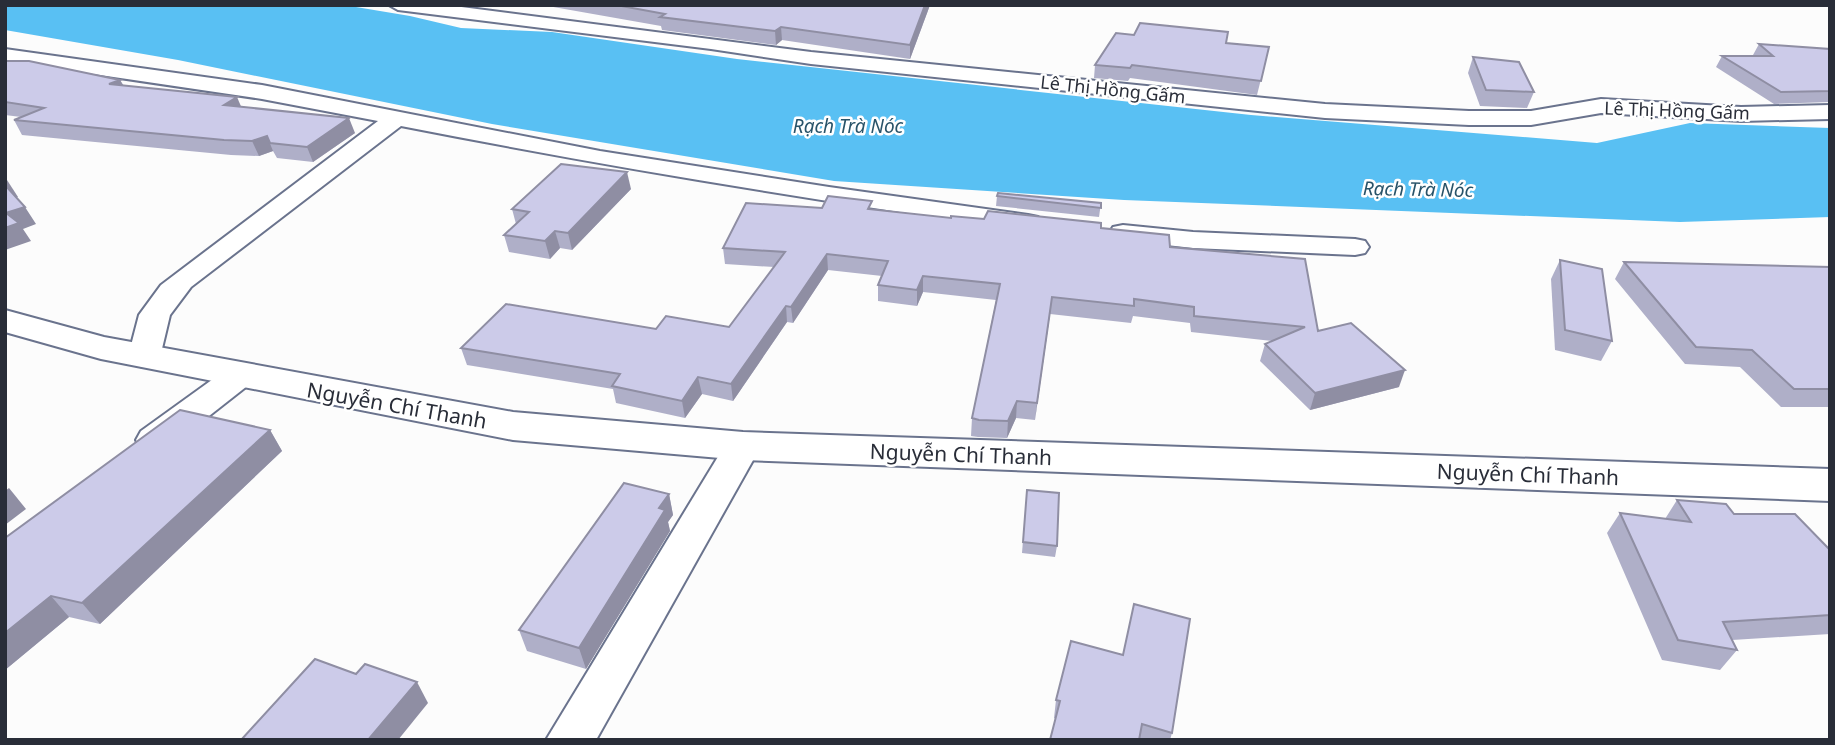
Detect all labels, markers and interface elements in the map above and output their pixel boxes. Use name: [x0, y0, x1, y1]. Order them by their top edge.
street label: Lê Thị Hồng Gấm: [1039, 69, 1187, 109]
street label: Lê Thị Hồng Gấm: [1604, 95, 1750, 125]
water label: Rạch Trà Nóc: [793, 113, 904, 139]
water label: Rạch Trà Nóc: [1363, 175, 1474, 203]
street label: Nguyễn Chí Thanh: [305, 375, 489, 435]
street label: Nguyễn Chí Thanh: [869, 437, 1053, 471]
street label: Nguyễn Chí Thanh: [1436, 457, 1620, 491]

